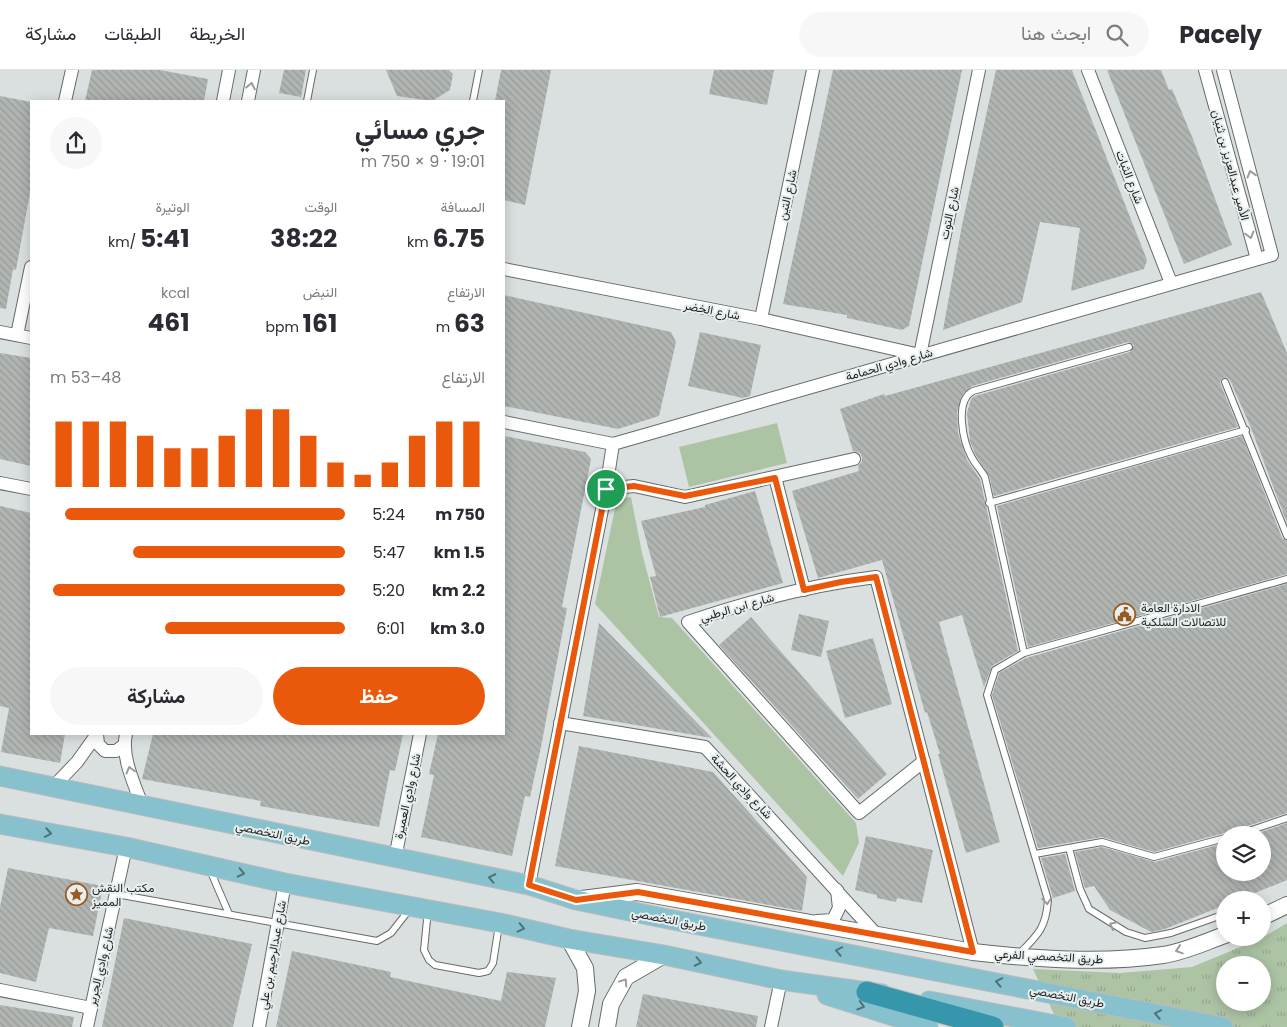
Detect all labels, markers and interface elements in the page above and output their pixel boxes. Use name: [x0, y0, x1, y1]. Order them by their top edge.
search box: [799, 12, 1149, 57]
text: Pacely: [1179, 18, 1262, 51]
text: ابحث هنا: [1021, 20, 1091, 47]
text: مشاركة: [25, 21, 76, 46]
text: الطبقات: [104, 21, 161, 46]
text: الخريطة: [189, 21, 245, 46]
icon: search: [1103, 21, 1131, 49]
one-way arrow: [245, 81, 256, 90]
street label: الأمير عبدالعزيز بن ثنيان: [1208, 108, 1254, 222]
text: جري مسائي: [355, 110, 485, 149]
button: share: [50, 117, 102, 169]
street label: شارع الثبات: [1111, 148, 1148, 206]
text: 19:01 · 9 × 750 m: [361, 150, 485, 173]
street label: شارع التين: [773, 168, 802, 222]
one-way arrow: [1246, 170, 1256, 178]
street label: شارع التوت: [935, 185, 964, 241]
text: الوتيرة: [155, 197, 190, 217]
text: الوقت: [304, 197, 337, 217]
text: المسافة: [441, 197, 485, 217]
text: 5:41: [140, 221, 190, 256]
text: 38:22: [270, 221, 337, 256]
text: 6.75: [432, 221, 485, 256]
one-way arrow: [1245, 231, 1255, 239]
text: /km: [108, 232, 140, 252]
text: km: [407, 232, 432, 252]
text: النبض: [303, 282, 337, 302]
text: الارتفاع: [447, 282, 485, 302]
text: kcal: [161, 283, 190, 303]
street label: شارع الخضر: [681, 296, 741, 325]
text: 461: [147, 305, 190, 340]
text: 161: [303, 306, 337, 341]
text: 63: [454, 306, 485, 341]
text: bpm: [266, 317, 303, 337]
text: m: [436, 317, 454, 337]
street label: شارع وادي الحمامة: [843, 343, 935, 386]
text: 48–53 m: [50, 366, 121, 389]
text: الارتفاع: [442, 366, 485, 389]
pin: [585, 468, 627, 510]
icon: arrive: [592, 475, 620, 503]
text: 5:24: [372, 503, 405, 526]
text: 750 m: [435, 503, 485, 526]
text: 5:47: [373, 541, 405, 564]
text: 1.5 km: [434, 541, 485, 564]
text: 5:20: [372, 579, 405, 602]
text: 2.2 km: [432, 579, 485, 602]
street label: شارع ابن الرطبي: [698, 588, 777, 628]
place label: الادارة العامة للاتصالات السلكية: [1141, 599, 1226, 630]
public building icon: الادارة العامة للاتصالات السلكية: [1113, 602, 1137, 626]
text: 6:01: [376, 617, 405, 640]
text: 3.0 km: [430, 617, 485, 640]
button: مشاركة: [50, 667, 263, 725]
button: حفظ: [273, 667, 485, 725]
street label: شارع وادي الحشة: [706, 750, 777, 824]
street label: شارع وادي العميرة: [390, 752, 426, 841]
one-way arrow: [125, 765, 136, 774]
street label: طريق التخصصي: [234, 817, 312, 851]
map controls: [1216, 826, 1271, 1011]
button: layers: [1216, 826, 1271, 881]
one-way arrow: [44, 827, 52, 838]
one-way arrow: [237, 867, 246, 878]
one-way arrow: [488, 873, 497, 884]
place label: مكتب النقش المميز: [91, 879, 154, 910]
place icon: مكتب النقش المميز: [64, 882, 88, 906]
button: +: [1216, 891, 1271, 946]
one-way arrow: [1042, 897, 1053, 905]
street label: شارع عبدالرحيم بن علي: [254, 899, 292, 1011]
street label: طريق التخصصي: [630, 903, 708, 937]
one-way arrow: [1109, 921, 1118, 931]
one-way arrow: [516, 922, 525, 933]
street label: شارع وادي الجرير: [82, 925, 119, 1009]
street label: طريق التخصصي الفرعي: [994, 945, 1104, 969]
one-way arrow: [1175, 945, 1183, 955]
one-way arrow: [835, 947, 844, 957]
one-way arrow: [693, 956, 702, 967]
button: −: [1216, 956, 1271, 1011]
one-way arrow: [618, 978, 627, 988]
one-way arrow: [994, 978, 1003, 988]
street label: طريق التخصصي: [1028, 980, 1106, 1014]
one-way arrow: [856, 1000, 864, 1010]
one-way arrow: [1154, 1009, 1163, 1020]

